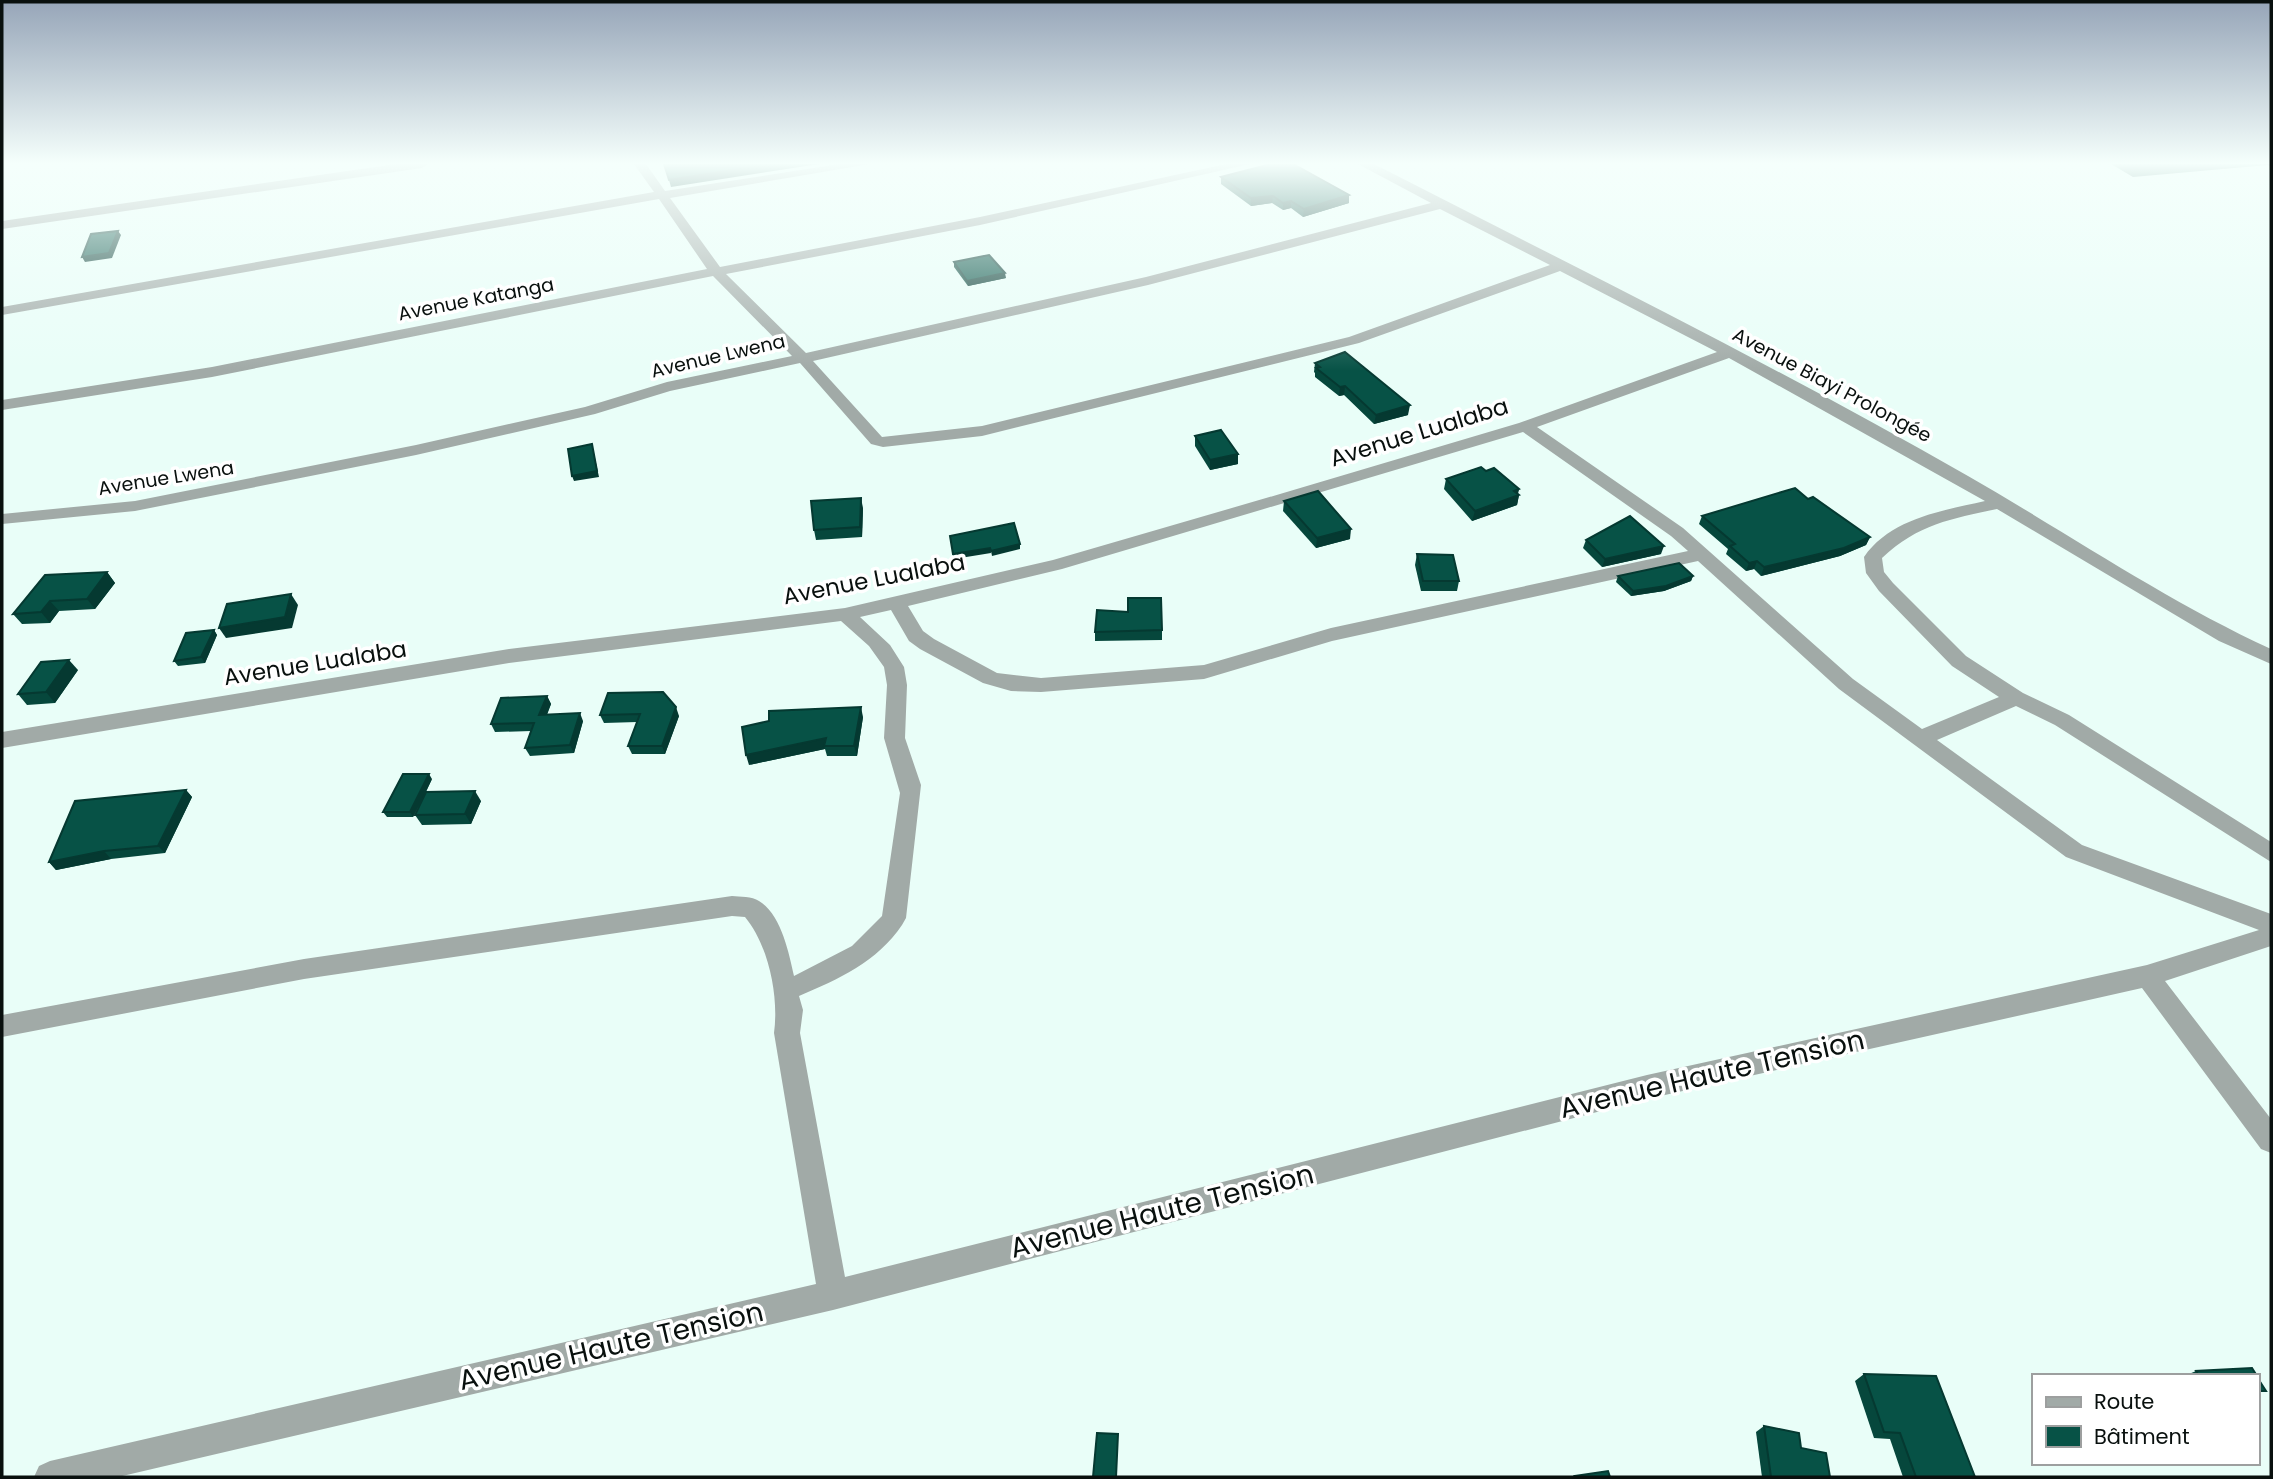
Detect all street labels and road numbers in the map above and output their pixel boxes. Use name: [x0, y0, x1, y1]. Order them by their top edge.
street label: Avenue Katanga: [396, 271, 556, 327]
street label: Avenue Biayi Prolongée: [1728, 321, 1936, 449]
street label: Avenue Lwena: [648, 327, 788, 385]
street label: Avenue Lualaba: [1326, 390, 1512, 474]
street label: Avenue Lwena: [96, 454, 236, 502]
street label: Avenue Lualaba: [780, 546, 968, 612]
street label: Avenue Lualaba: [221, 633, 409, 693]
street label: Avenue Haute Tension: [1556, 1020, 1868, 1128]
street label: Avenue Haute Tension: [1006, 1154, 1318, 1268]
street label: Avenue Haute Tension: [455, 1292, 767, 1400]

